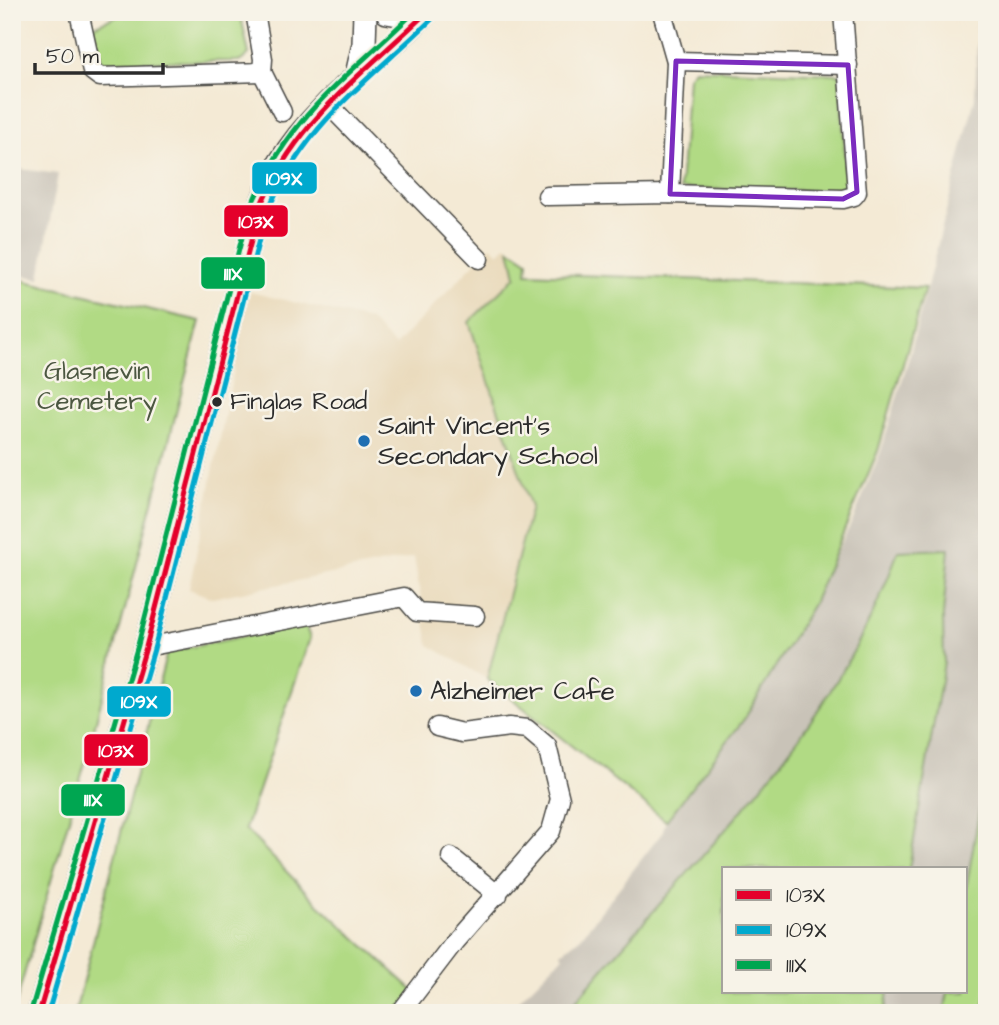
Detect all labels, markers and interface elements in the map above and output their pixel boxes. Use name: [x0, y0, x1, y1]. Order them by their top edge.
scale bar: [35, 32, 163, 76]
text: 50 m: [46, 42, 100, 71]
line badge: 109X: [251, 161, 318, 195]
text: 109X: [266, 166, 303, 193]
line badge: 103X: [223, 204, 289, 238]
text: 103X: [238, 209, 274, 236]
line badge: 111X: [200, 256, 266, 290]
text: 111X: [224, 261, 243, 288]
park label: Glasnevin Cemetery: [37, 353, 157, 421]
place label: Finglas Road: [230, 385, 367, 420]
marker: Finglas Road: [210, 395, 224, 409]
place label: Saint Vincent's Secondary School: [378, 408, 598, 476]
marker: Saint Vincent's Secondary School: [356, 433, 372, 449]
place label: Alzheimer Cafe: [430, 673, 615, 709]
marker: Alzheimer Cafe: [408, 683, 424, 699]
line badge: 109X: [106, 685, 172, 718]
text: 109X: [121, 689, 158, 716]
line badge: 103X: [83, 733, 149, 767]
text: 103X: [98, 738, 134, 765]
line badge: 111X: [60, 783, 126, 817]
text: 111X: [84, 787, 103, 814]
legend: [722, 867, 968, 993]
text: 103X: [786, 881, 826, 910]
text: 109X: [786, 916, 827, 945]
text: 111X: [786, 951, 807, 980]

